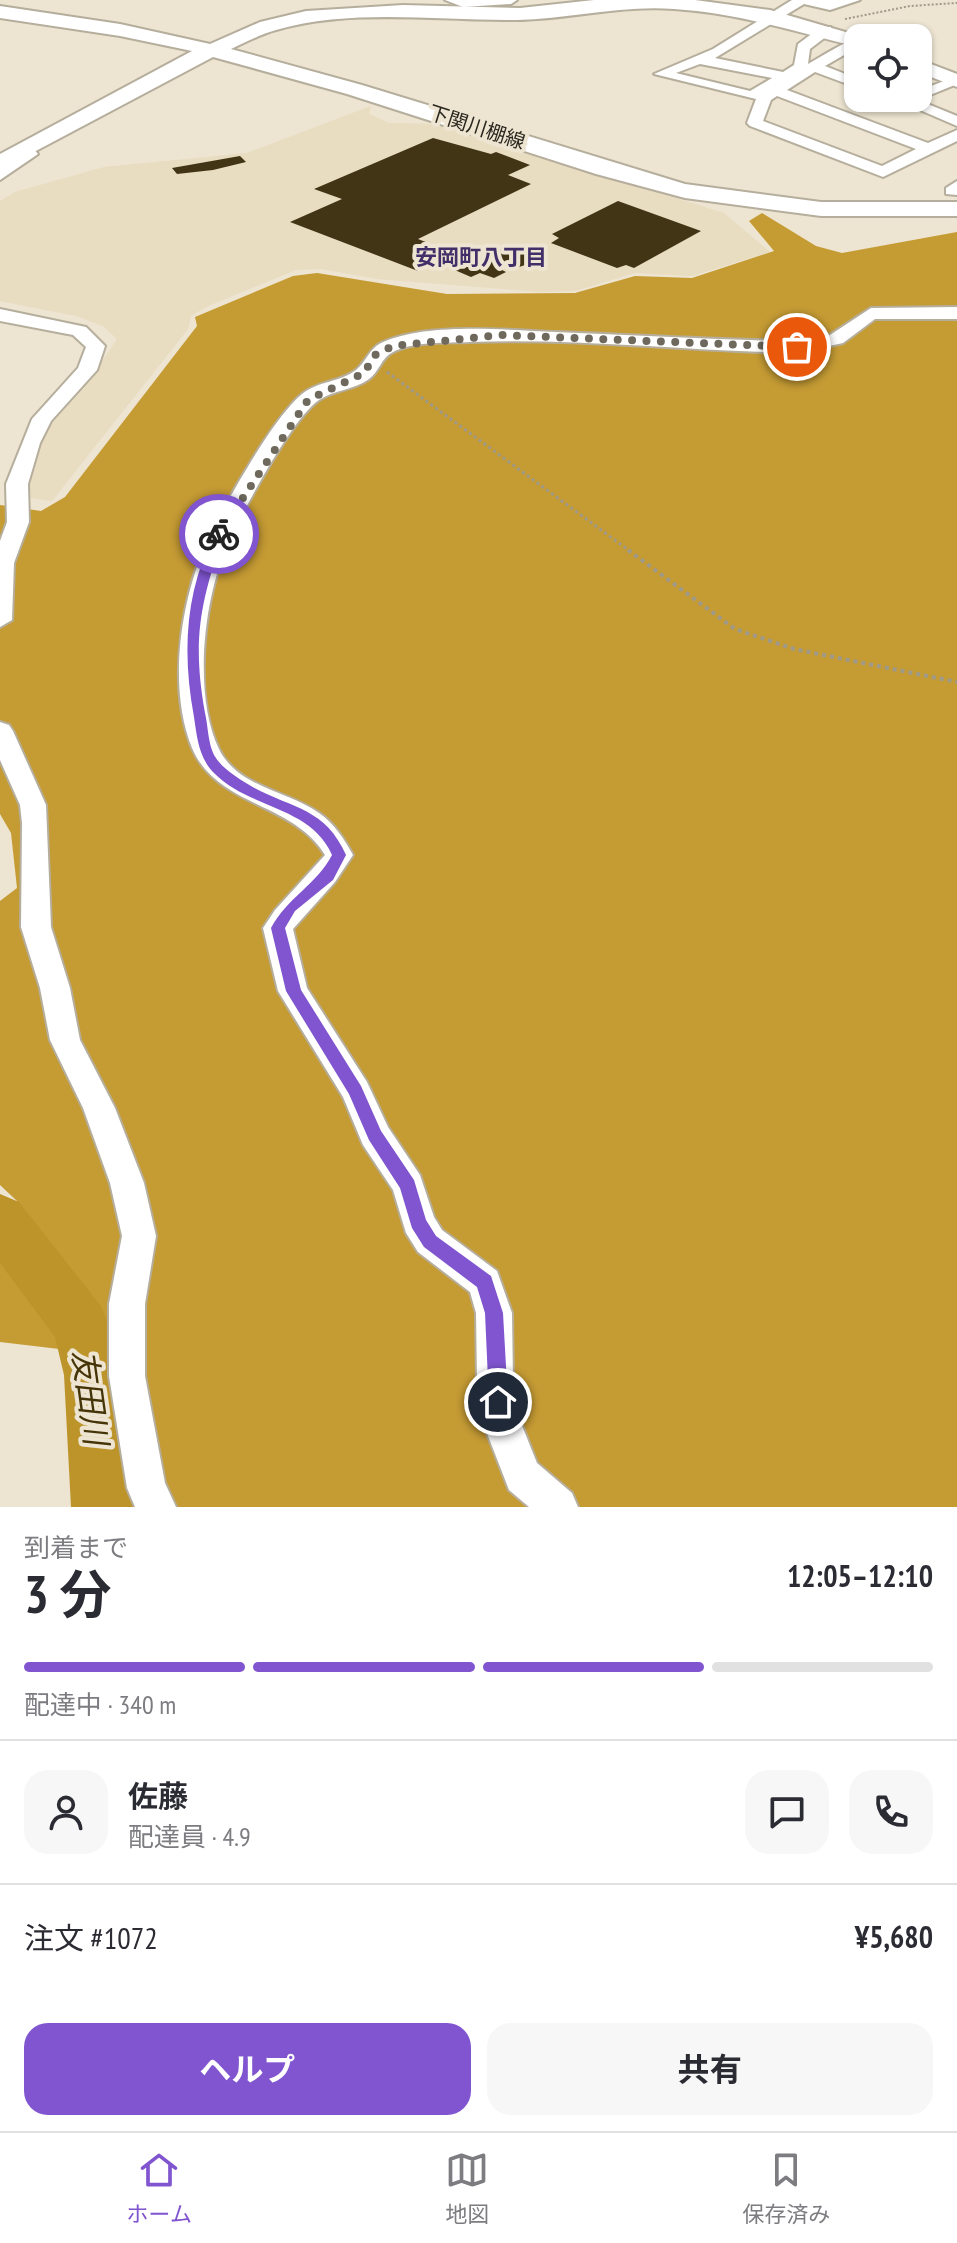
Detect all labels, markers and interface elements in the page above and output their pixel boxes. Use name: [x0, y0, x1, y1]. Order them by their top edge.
map controls: [844, 24, 932, 112]
button: locate: [844, 24, 932, 112]
street label: 下関川棚線: [425, 99, 529, 155]
district label: 安岡町八丁目: [415, 243, 547, 271]
pin: [763, 313, 831, 381]
icon: bag: [775, 325, 819, 369]
courier: [179, 494, 259, 574]
icon: bike: [197, 512, 241, 556]
water label: 友田川: [64, 1347, 119, 1450]
pin: [464, 1368, 532, 1436]
icon: home: [476, 1380, 520, 1424]
text: 到着まで: [24, 1531, 128, 1564]
text: 12:05–12:10: [787, 1556, 933, 1595]
text: 3 分: [24, 1560, 112, 1627]
text: 配達中 · 340 m: [24, 1688, 176, 1721]
button: person: [24, 1770, 108, 1854]
button: chat: [745, 1770, 829, 1854]
button: phone: [849, 1770, 933, 1854]
text: 佐藤: [128, 1776, 188, 1815]
text: 配達員 · 4.9: [128, 1820, 251, 1853]
text: ¥5,680: [855, 1917, 933, 1956]
text: 注文 #1072: [24, 1918, 158, 1957]
button: ヘルプ: [24, 2023, 471, 2115]
button: 共有: [487, 2023, 933, 2115]
tab: ホーム: [127, 2148, 192, 2228]
tab: 地図: [445, 2148, 489, 2228]
tab: 保存済み: [742, 2148, 830, 2228]

